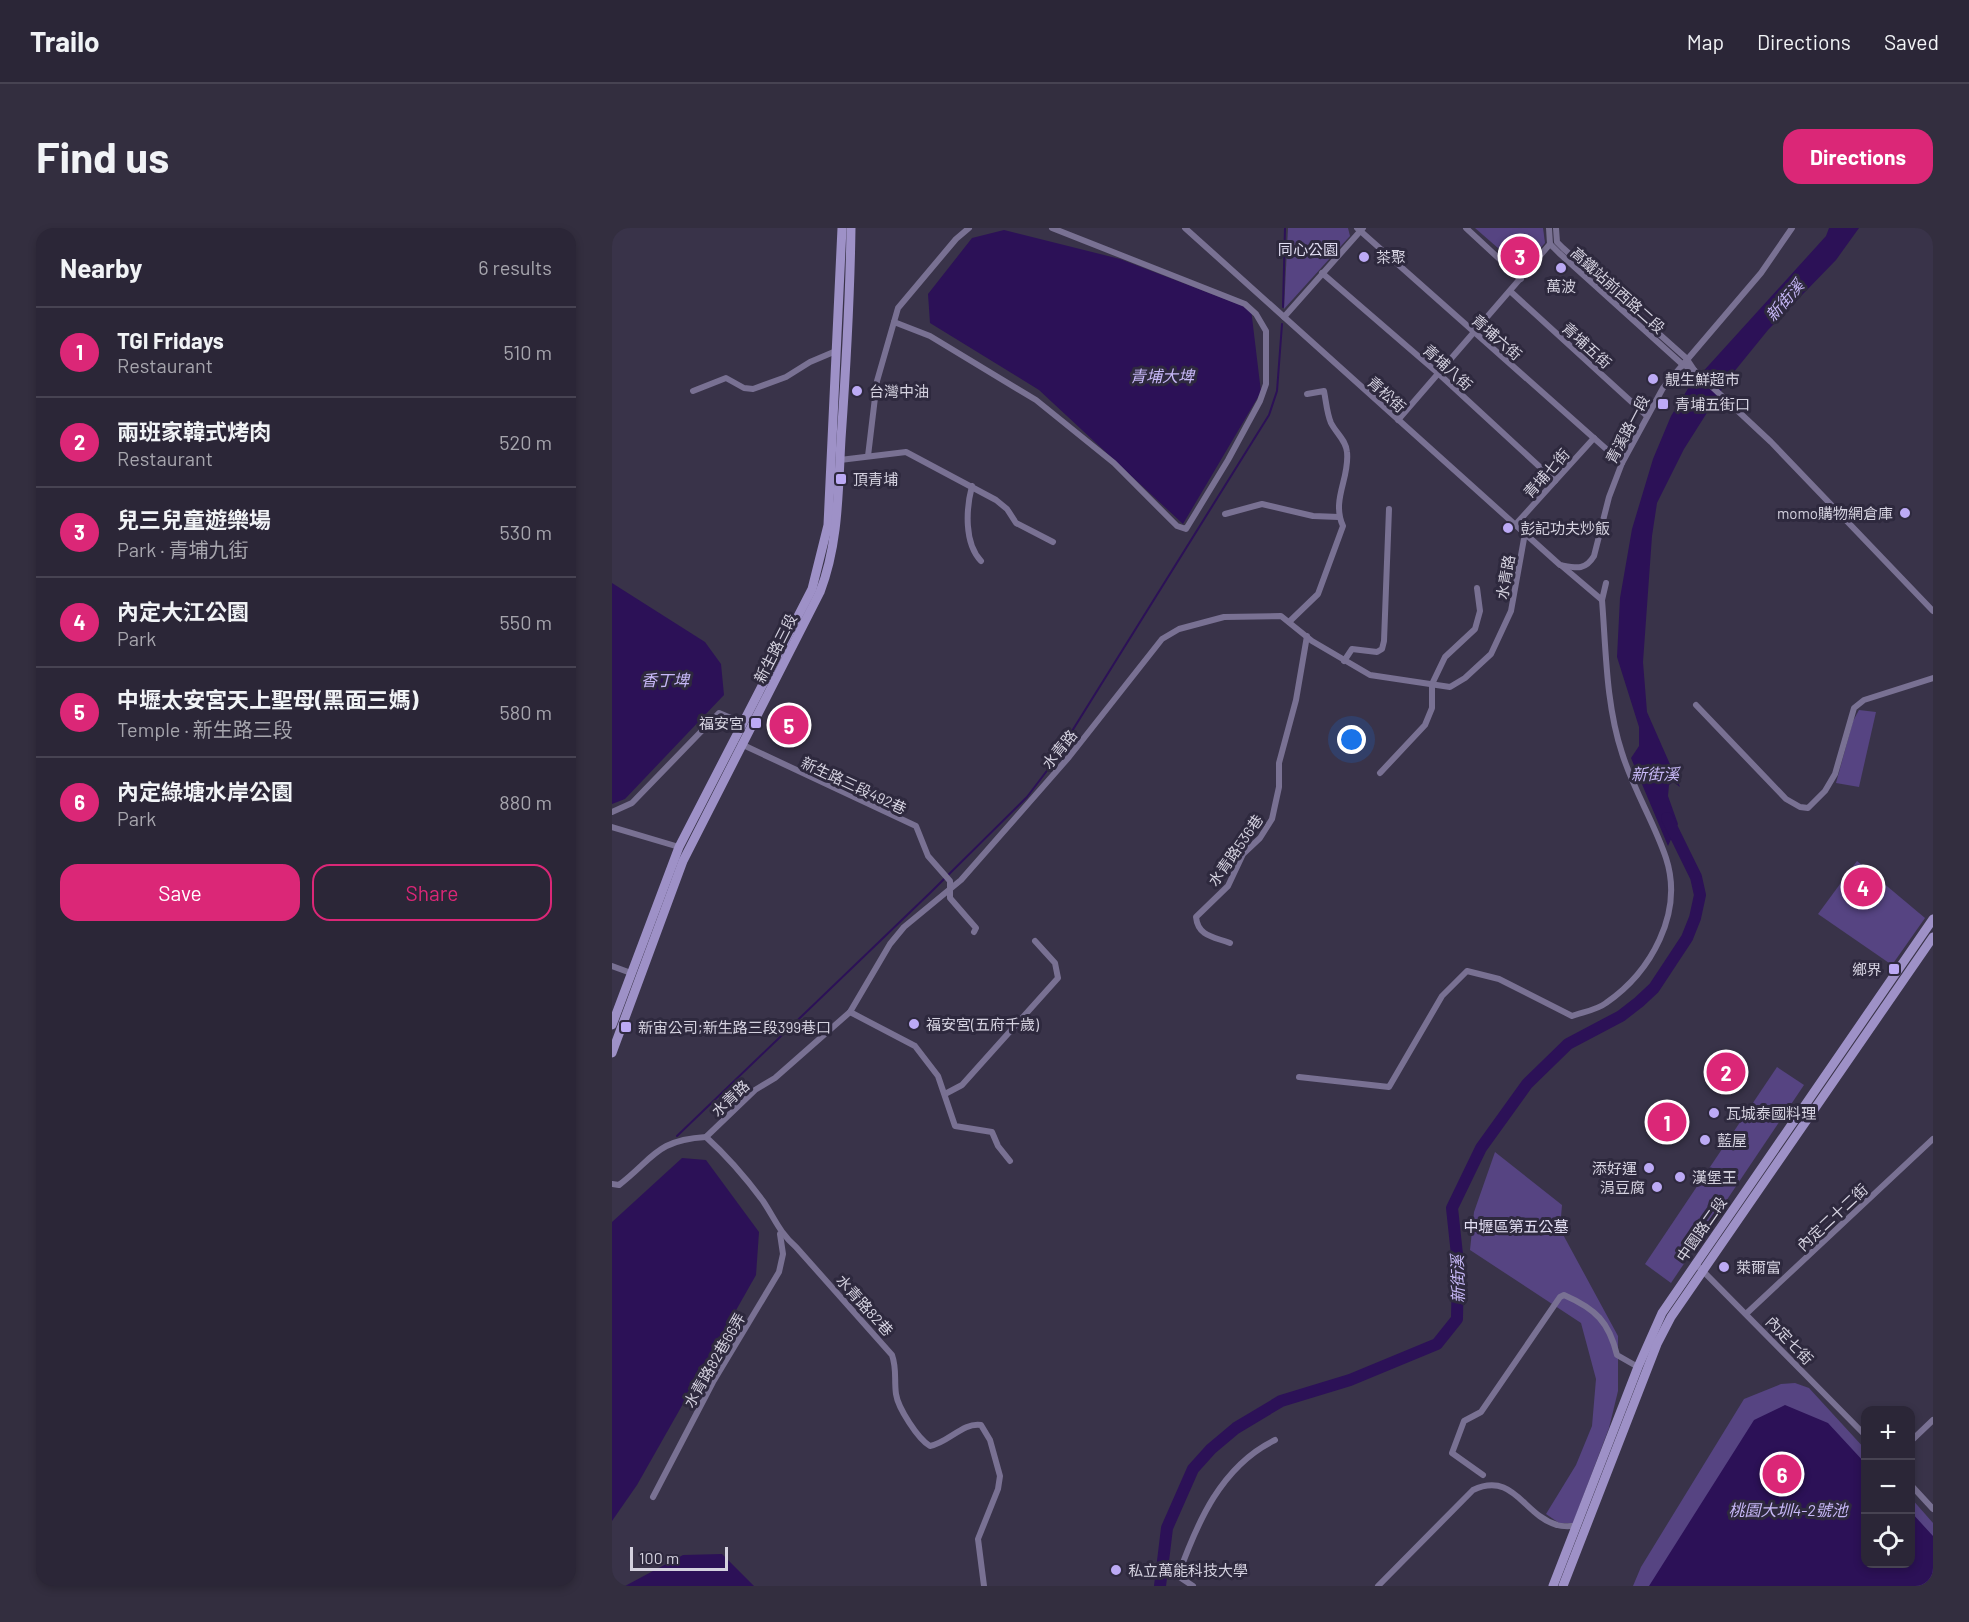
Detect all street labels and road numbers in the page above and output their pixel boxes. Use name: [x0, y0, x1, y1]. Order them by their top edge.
street label: 高鐵站前西路二段: [1567, 243, 1669, 337]
street label: 青埔六街: [1468, 311, 1526, 363]
street label: 青埔五街: [1559, 318, 1615, 372]
street label: 青埔八街: [1420, 340, 1476, 394]
street label: 青松街: [1364, 372, 1410, 416]
street label: 青溪路一段: [1601, 392, 1653, 466]
street label: 青埔七街: [1519, 445, 1573, 501]
street label: 水青路: [1492, 553, 1518, 601]
street label: 新生路三段: [750, 610, 800, 686]
street label: 水青路: [1038, 726, 1080, 772]
street label: 新生路三段492巷: [798, 753, 910, 817]
street label: 水青路536巷: [1204, 811, 1266, 889]
street label: 水青路: [707, 1076, 753, 1120]
street label: 內定二十二街: [1793, 1180, 1871, 1254]
street label: 中園路二段: [1672, 1193, 1730, 1265]
street label: 水青路82巷: [833, 1271, 897, 1339]
street label: 水青路82巷66弄: [680, 1309, 748, 1411]
street label: 內定七街: [1763, 1312, 1817, 1368]

